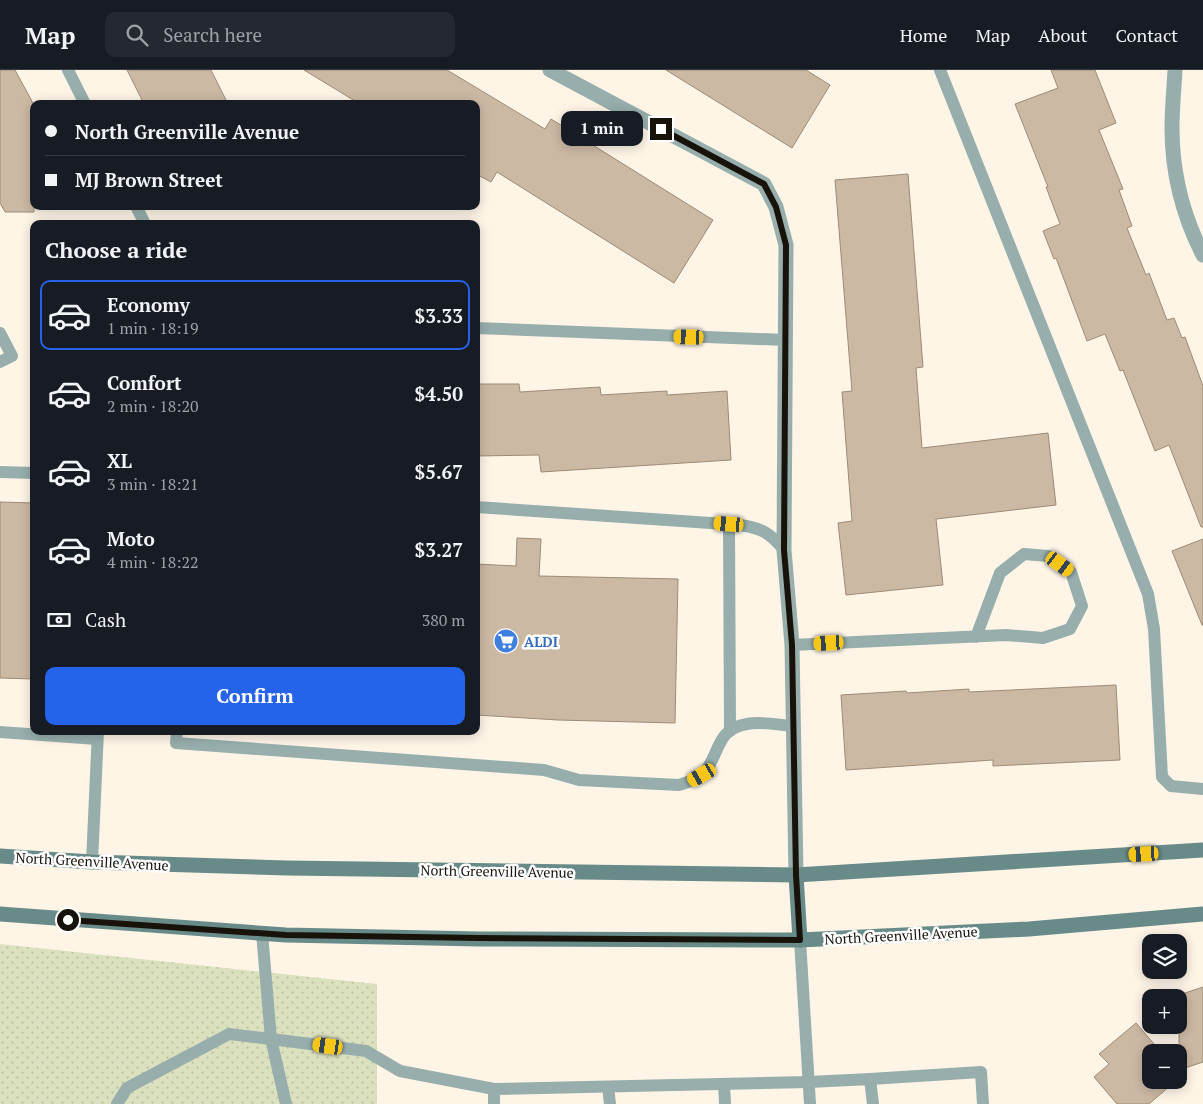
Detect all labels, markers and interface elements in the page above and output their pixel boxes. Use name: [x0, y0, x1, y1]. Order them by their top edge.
search box: [105, 12, 455, 57]
text: Map: [25, 19, 75, 51]
icon: search: [123, 21, 151, 49]
text: Search here: [163, 22, 262, 47]
text: Home: [900, 23, 947, 47]
text: Map: [975, 23, 1010, 47]
text: About: [1038, 23, 1087, 47]
text: Contact: [1115, 23, 1178, 47]
callout: 1 min: [561, 112, 644, 146]
text: 1 min: [580, 117, 624, 139]
route end: [650, 118, 672, 140]
text: North Greenville Avenue: [75, 119, 299, 144]
text: MJ Brown Street: [75, 167, 223, 192]
text: Choose a ride: [45, 235, 187, 264]
text: Economy: [107, 292, 190, 317]
icon: car: [47, 293, 92, 338]
text: $3.33: [414, 303, 463, 328]
text: 1 min · 18:19: [107, 317, 199, 339]
car: [673, 329, 704, 345]
text: Comfort: [107, 370, 182, 395]
icon: car: [47, 371, 92, 416]
text: $4.50: [414, 381, 463, 406]
text: 2 min · 18:20: [107, 395, 199, 417]
text: XL: [107, 448, 132, 473]
icon: car: [47, 449, 92, 494]
text: $5.67: [414, 459, 463, 484]
text: 3 min · 18:21: [107, 473, 199, 495]
car: [713, 515, 744, 533]
text: Moto: [107, 526, 155, 551]
icon: car: [47, 527, 92, 572]
text: $3.27: [414, 537, 463, 562]
car: [1043, 549, 1076, 579]
text: 4 min · 18:22: [107, 551, 199, 573]
icon: cash: [45, 606, 73, 634]
text: Cash: [85, 607, 126, 632]
text: 380 m: [422, 609, 465, 631]
supermarket icon: ALDI: [493, 628, 519, 654]
place label: ALDI: [524, 632, 558, 651]
car: [813, 635, 844, 651]
button: Confirm: [45, 667, 465, 725]
car: [685, 761, 718, 789]
car: [1128, 846, 1159, 862]
street label: North Greenville Avenue: [15, 848, 169, 874]
street label: North Greenville Avenue: [420, 860, 574, 882]
route start: [57, 909, 79, 931]
street label: North Greenville Avenue: [824, 922, 978, 948]
map controls: [1142, 934, 1187, 1089]
button: layers: [1142, 934, 1187, 979]
button: +: [1142, 989, 1187, 1034]
car: [312, 1036, 343, 1056]
button: −: [1142, 1044, 1187, 1089]

